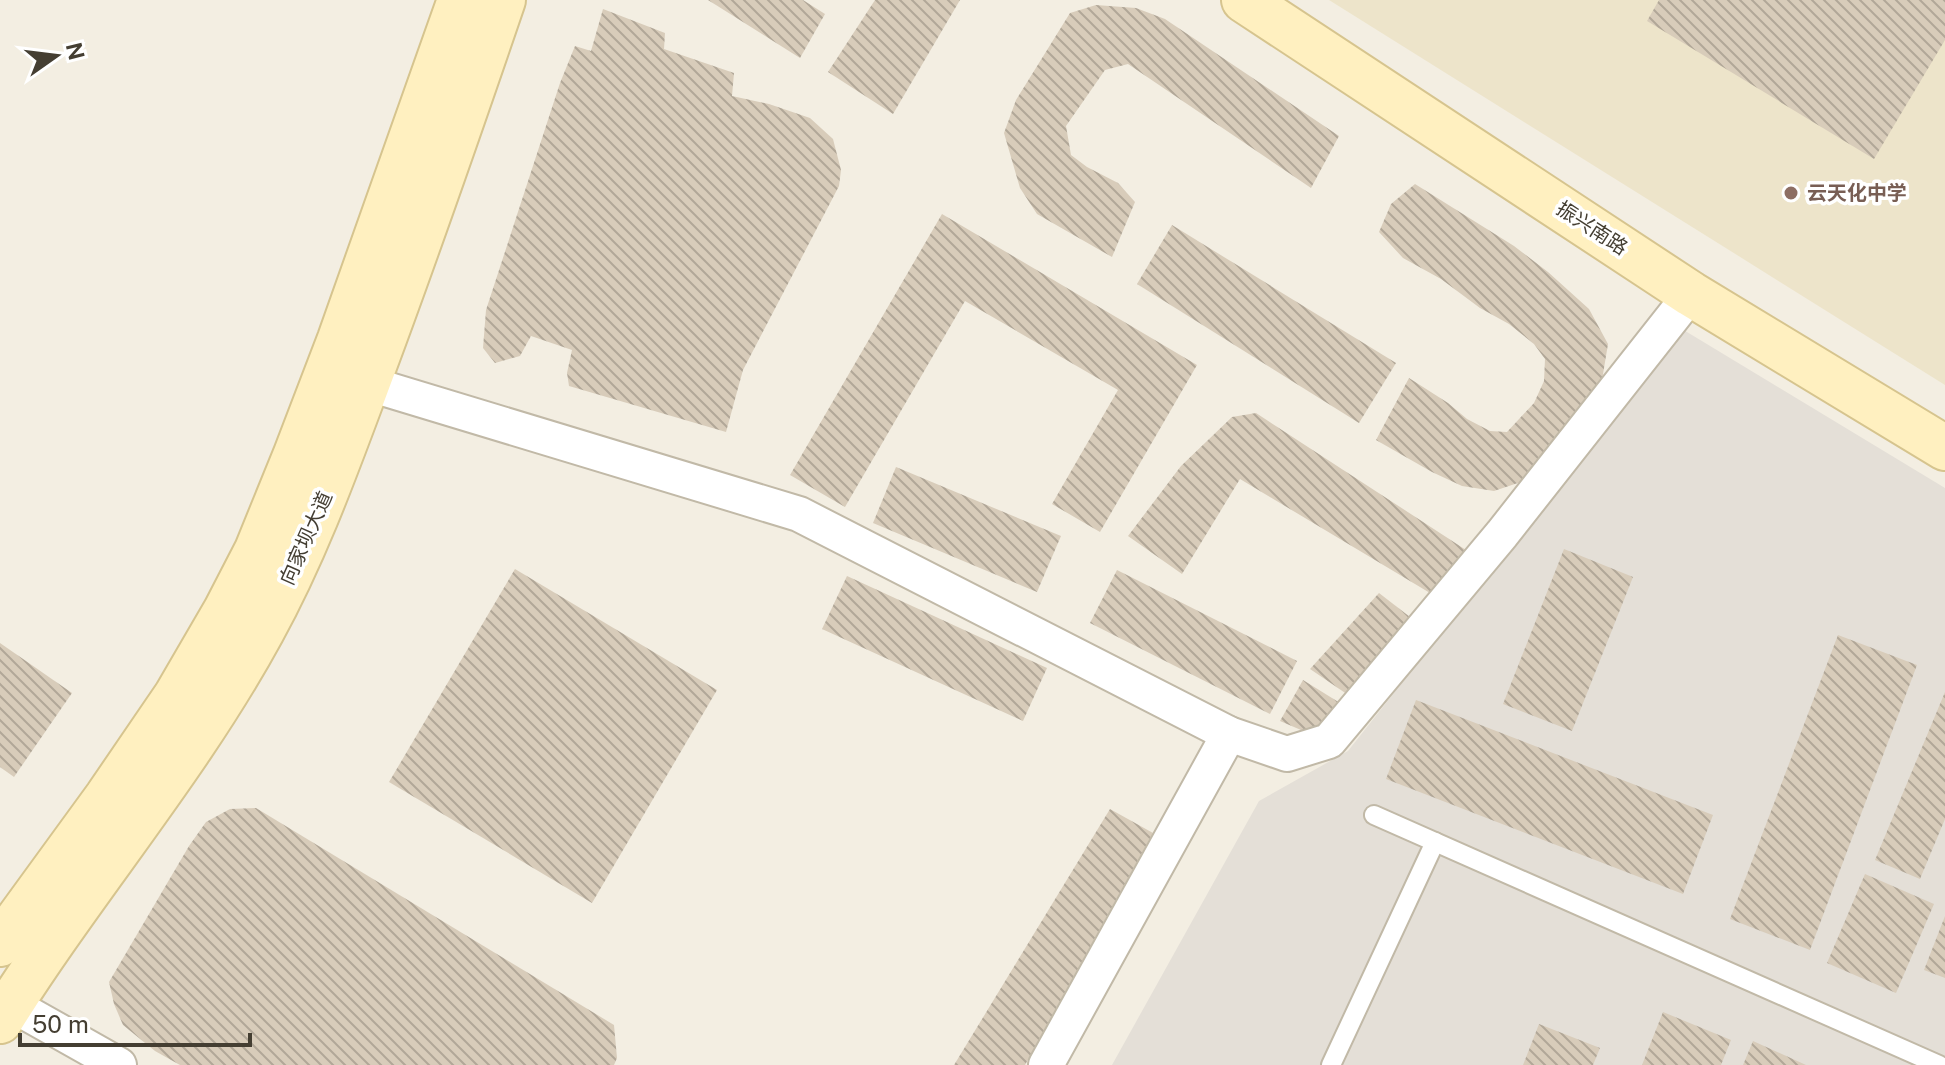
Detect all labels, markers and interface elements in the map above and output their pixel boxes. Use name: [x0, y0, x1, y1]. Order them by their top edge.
north arrow: [16, 16, 96, 96]
text: N: [61, 40, 90, 63]
place label: 云天化中学: [1807, 181, 1907, 205]
marker: 云天化中学: [1782, 184, 1800, 202]
street label: 振兴南路: [1552, 196, 1632, 260]
street label: 向家坝大道: [275, 487, 337, 589]
scale bar: [20, 997, 250, 1047]
text: 50 m: [32, 1010, 89, 1038]

